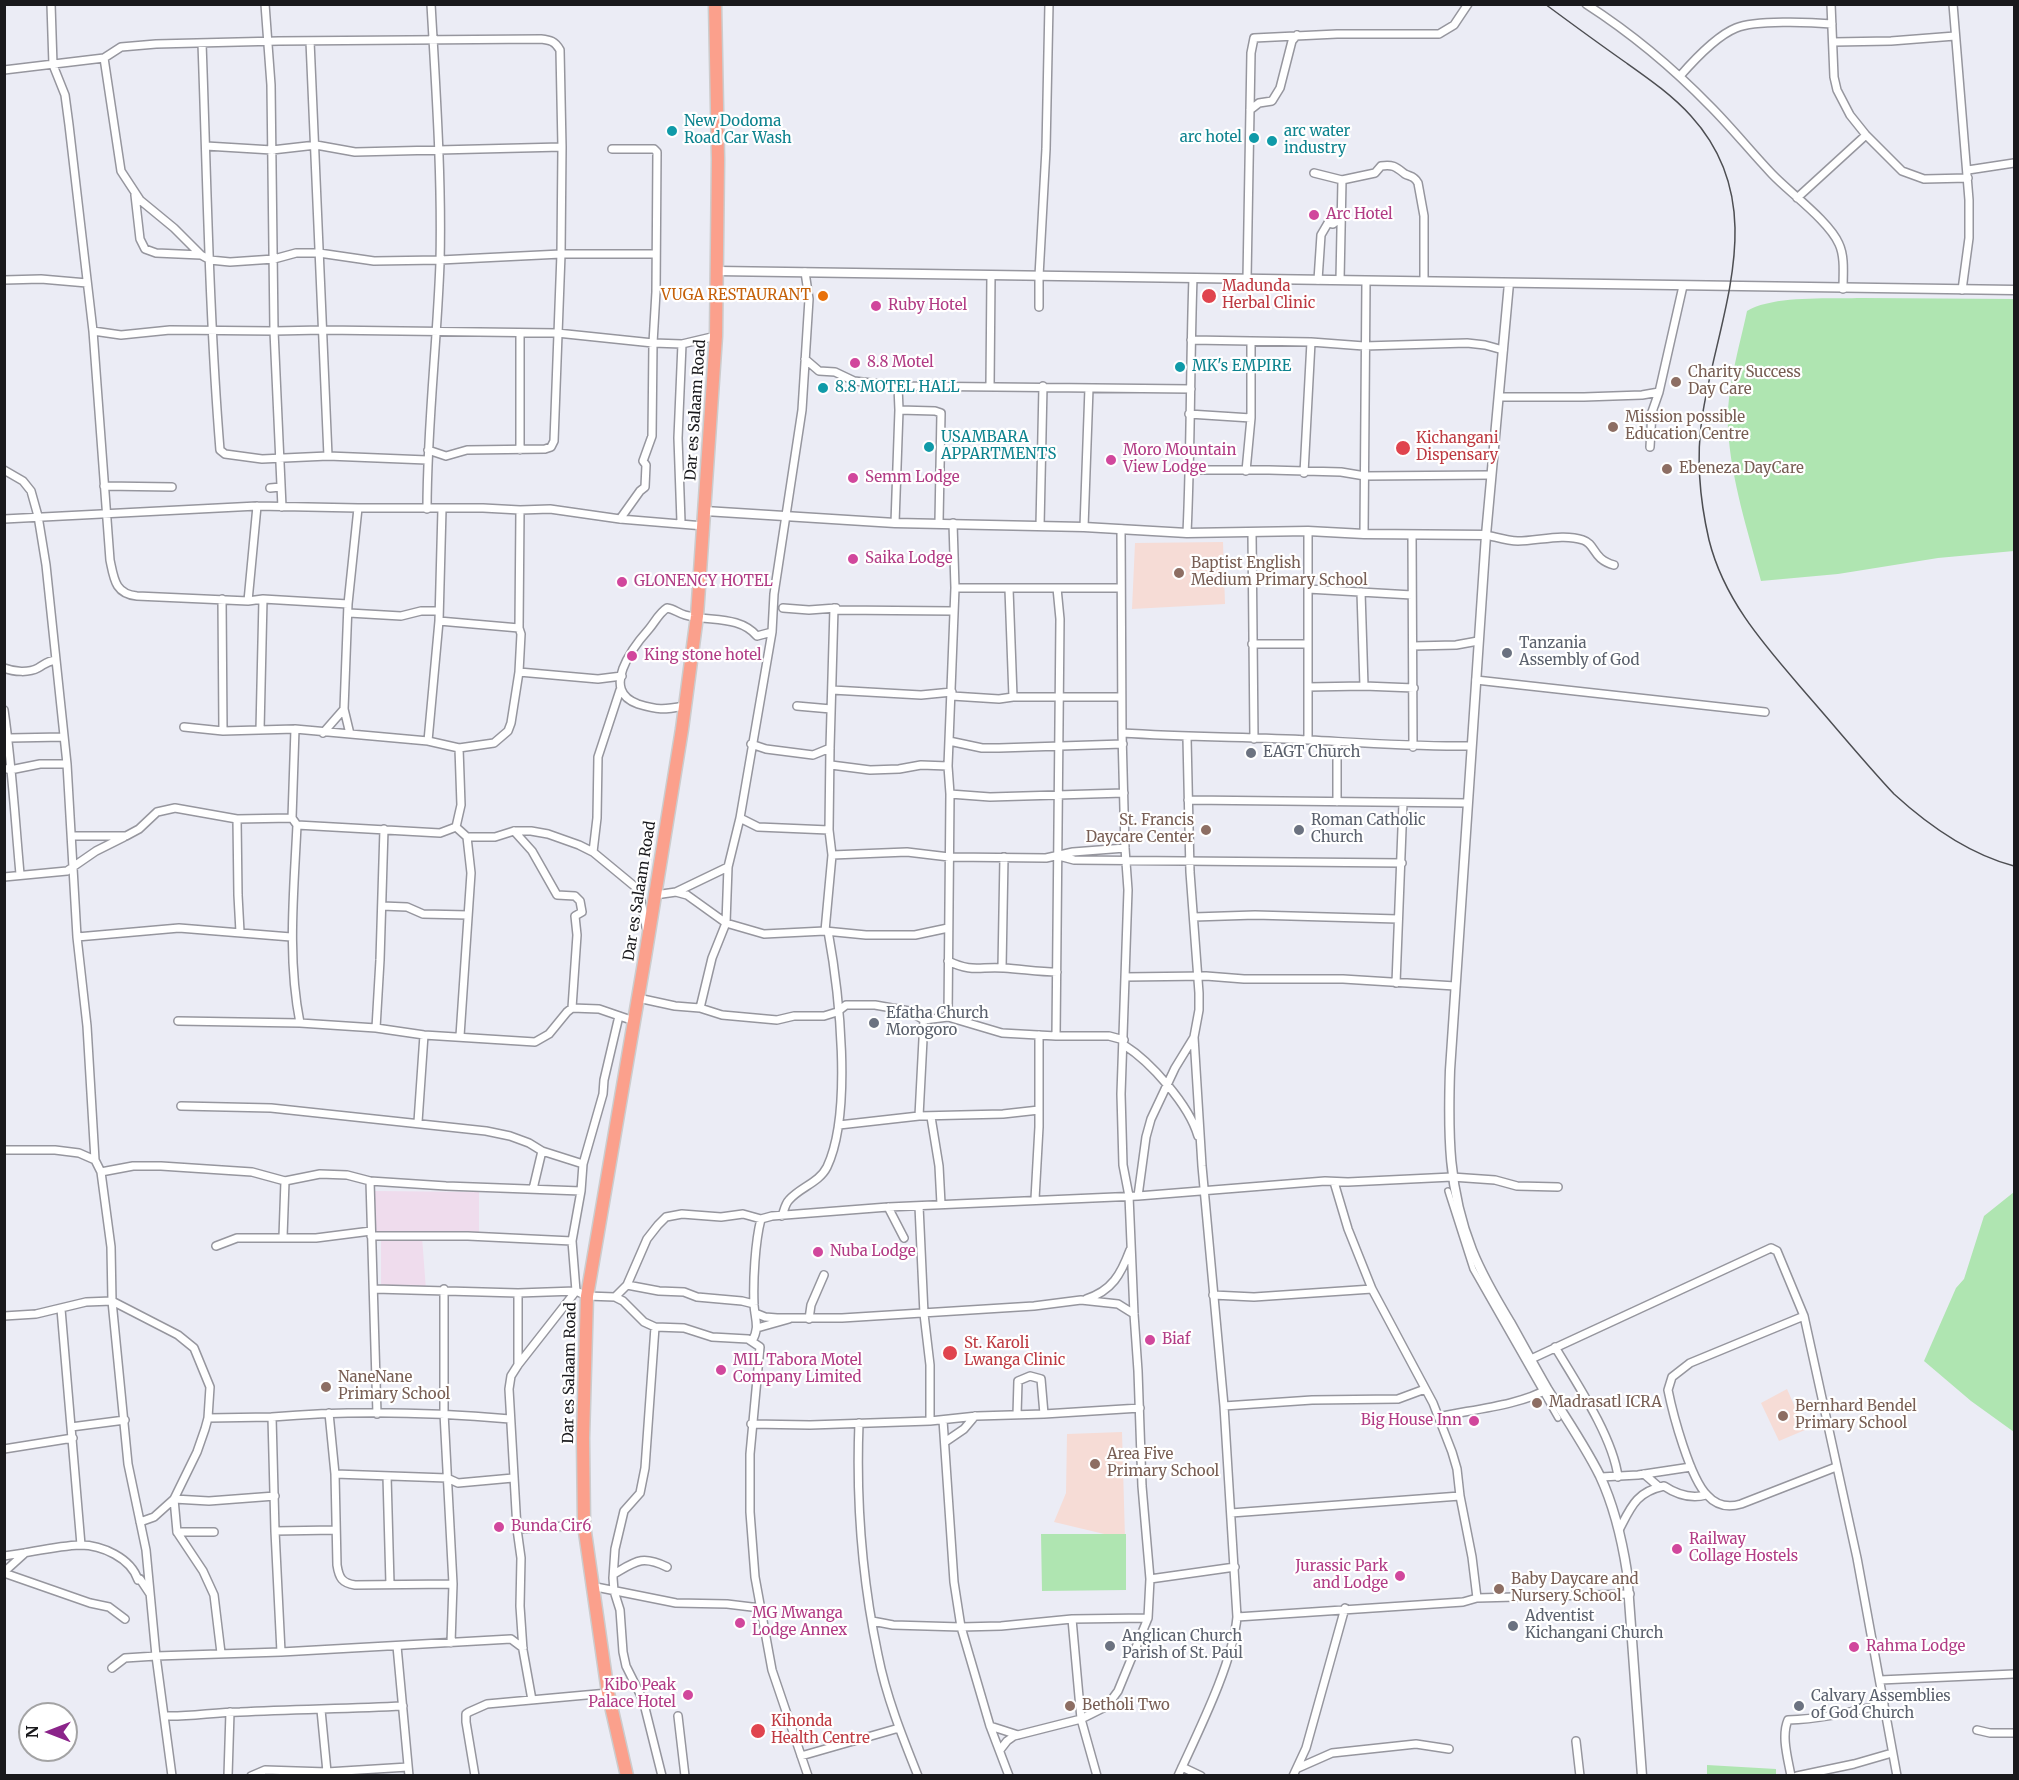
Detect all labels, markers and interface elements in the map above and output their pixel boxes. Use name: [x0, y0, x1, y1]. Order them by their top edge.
place label: New Dodoma Road Car Wash: [684, 113, 792, 148]
place label: arc water industry: [1284, 123, 1350, 158]
marker: New Dodoma Road Car Wash: [665, 124, 679, 138]
place label: arc hotel: [1180, 129, 1242, 147]
marker: arc hotel: [1247, 131, 1261, 145]
marker: arc water industry: [1265, 134, 1279, 148]
place label: Arc Hotel: [1326, 206, 1393, 224]
marker: Arc Hotel: [1307, 208, 1321, 222]
place label: Madunda Herbal Clinic: [1222, 278, 1315, 313]
place label: VUGA RESTAURANT: [661, 287, 811, 305]
marker: Madunda Herbal Clinic: [1200, 287, 1218, 305]
marker: VUGA RESTAURANT: [816, 289, 830, 303]
place label: Ruby Hotel: [888, 297, 967, 315]
marker: Ruby Hotel: [869, 299, 883, 313]
street label: Dar es Salaam Road: [682, 339, 710, 481]
place label: 8.8 Motel: [867, 354, 934, 372]
marker: 8.8 Motel: [848, 356, 862, 370]
place label: MK's EMPIRE: [1192, 358, 1291, 376]
marker: MK's EMPIRE: [1173, 360, 1187, 374]
place label: Charity Success Day Care: [1688, 364, 1801, 399]
marker: Charity Success Day Care: [1669, 375, 1683, 389]
place label: 8.8 MOTEL HALL: [835, 379, 960, 397]
marker: 8.8 MOTEL HALL: [816, 381, 830, 395]
place label: Mission possible Education Centre: [1625, 409, 1749, 444]
marker: Mission possible Education Centre: [1606, 420, 1620, 434]
place label: USAMBARA APPARTMENTS: [941, 429, 1056, 464]
place label: Kichangani Dispensary: [1416, 430, 1499, 465]
marker: Kichangani Dispensary: [1394, 439, 1412, 457]
marker: USAMBARA APPARTMENTS: [922, 440, 936, 454]
place label: Moro Mountain View Lodge: [1123, 442, 1236, 477]
marker: Moro Mountain View Lodge: [1104, 453, 1118, 467]
place label: Ebeneza DayCare: [1679, 460, 1804, 478]
marker: Ebeneza DayCare: [1660, 462, 1674, 476]
place label: Semm Lodge: [865, 469, 960, 487]
marker: Semm Lodge: [846, 471, 860, 485]
place label: Saika Lodge: [865, 550, 953, 568]
marker: Saika Lodge: [846, 552, 860, 566]
place label: Baptist English Medium Primary School: [1191, 555, 1368, 590]
marker: Baptist English Medium Primary School: [1172, 566, 1186, 580]
place label: GLONENCY HOTEL: [634, 573, 773, 591]
marker: GLONENCY HOTEL: [615, 575, 629, 589]
place label: Tanzania Assembly of God: [1519, 635, 1640, 670]
marker: Tanzania Assembly of God: [1500, 646, 1514, 660]
place label: King stone hotel: [644, 647, 762, 665]
marker: King stone hotel: [625, 649, 639, 663]
place label: EAGT Church: [1263, 744, 1360, 762]
marker: EAGT Church: [1244, 746, 1258, 760]
place label: St. Francis Daycare Center: [1086, 812, 1194, 847]
place label: Roman Catholic Church: [1311, 812, 1426, 847]
street label: Dar es Salaam Road: [620, 820, 660, 962]
marker: St. Francis Daycare Center: [1199, 823, 1213, 837]
marker: Roman Catholic Church: [1292, 823, 1306, 837]
place label: Efatha Church Morogoro: [886, 1005, 989, 1040]
marker: Efatha Church Morogoro: [867, 1016, 881, 1030]
place label: Nuba Lodge: [830, 1243, 916, 1261]
marker: Nuba Lodge: [811, 1245, 825, 1259]
street label: Dar es Salaam Road: [560, 1302, 580, 1444]
place label: Biaf: [1162, 1331, 1191, 1349]
marker: Biaf: [1143, 1333, 1157, 1347]
place label: St. Karoli Lwanga Clinic: [964, 1335, 1065, 1370]
marker: St. Karoli Lwanga Clinic: [941, 1344, 959, 1362]
place label: MIL Tabora Motel Company Limited: [733, 1352, 862, 1387]
marker: MIL Tabora Motel Company Limited: [714, 1363, 728, 1377]
place label: NaneNane Primary School: [338, 1369, 450, 1404]
marker: NaneNane Primary School: [319, 1380, 333, 1394]
place label: Madrasatl ICRA: [1549, 1394, 1662, 1412]
marker: Madrasatl ICRA: [1530, 1396, 1544, 1410]
place label: Bernhard Bendel Primary School: [1795, 1398, 1917, 1433]
marker: Bernhard Bendel Primary School: [1776, 1409, 1790, 1423]
place label: Big House Inn: [1361, 1412, 1462, 1430]
marker: Big House Inn: [1467, 1414, 1481, 1428]
place label: Area Five Primary School: [1107, 1446, 1219, 1481]
marker: Area Five Primary School: [1088, 1457, 1102, 1471]
place label: Bunda Cir6: [511, 1518, 591, 1536]
marker: Bunda Cir6: [492, 1520, 506, 1534]
place label: Railway Collage Hostels: [1689, 1531, 1798, 1566]
marker: Railway Collage Hostels: [1670, 1542, 1684, 1556]
place label: Jurassic Park and Lodge: [1295, 1558, 1388, 1593]
marker: Jurassic Park and Lodge: [1393, 1569, 1407, 1583]
place label: Baby Daycare and Nursery School: [1511, 1571, 1639, 1606]
marker: Baby Daycare and Nursery School: [1492, 1582, 1506, 1596]
place label: MG Mwanga Lodge Annex: [752, 1605, 847, 1640]
place label: Adventist Kichangani Church: [1525, 1608, 1663, 1643]
marker: MG Mwanga Lodge Annex: [733, 1616, 747, 1630]
marker: Adventist Kichangani Church: [1506, 1619, 1520, 1633]
place label: Anglican Church Parish of St. Paul: [1122, 1628, 1243, 1663]
place label: Rahma Lodge: [1866, 1638, 1965, 1656]
marker: Anglican Church Parish of St. Paul: [1103, 1639, 1117, 1653]
marker: Rahma Lodge: [1847, 1640, 1861, 1654]
place label: Kibo Peak Palace Hotel: [588, 1677, 676, 1712]
marker: Kibo Peak Palace Hotel: [681, 1688, 695, 1702]
place label: Calvary Assemblies of God Church: [1811, 1688, 1951, 1723]
place label: Betholi Two: [1082, 1697, 1170, 1715]
marker: Betholi Two: [1063, 1699, 1077, 1713]
marker: Calvary Assemblies of God Church: [1792, 1699, 1806, 1713]
north arrow: [18, 1702, 78, 1762]
place label: Kihonda Health Centre: [771, 1713, 870, 1748]
marker: Kihonda Health Centre: [749, 1722, 767, 1740]
text: N: [22, 1726, 42, 1738]

